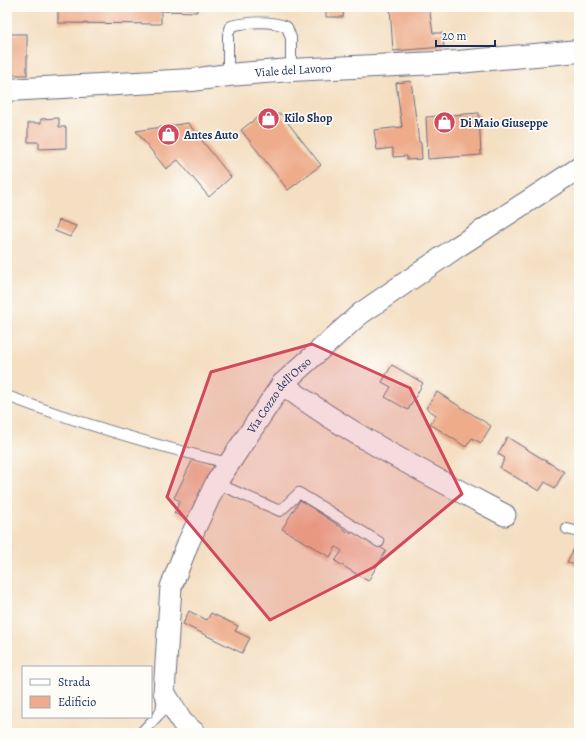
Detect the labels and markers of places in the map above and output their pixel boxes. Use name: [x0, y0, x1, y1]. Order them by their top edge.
shop icon: Kilo Shop: [256, 105, 282, 131]
place label: Kilo Shop: [284, 110, 333, 126]
shop icon: Di Maio Giuseppe: [431, 110, 457, 136]
place label: Di Maio Giuseppe: [460, 115, 548, 131]
shop icon: Antes Auto: [156, 122, 182, 148]
place label: Antes Auto: [183, 127, 239, 143]

